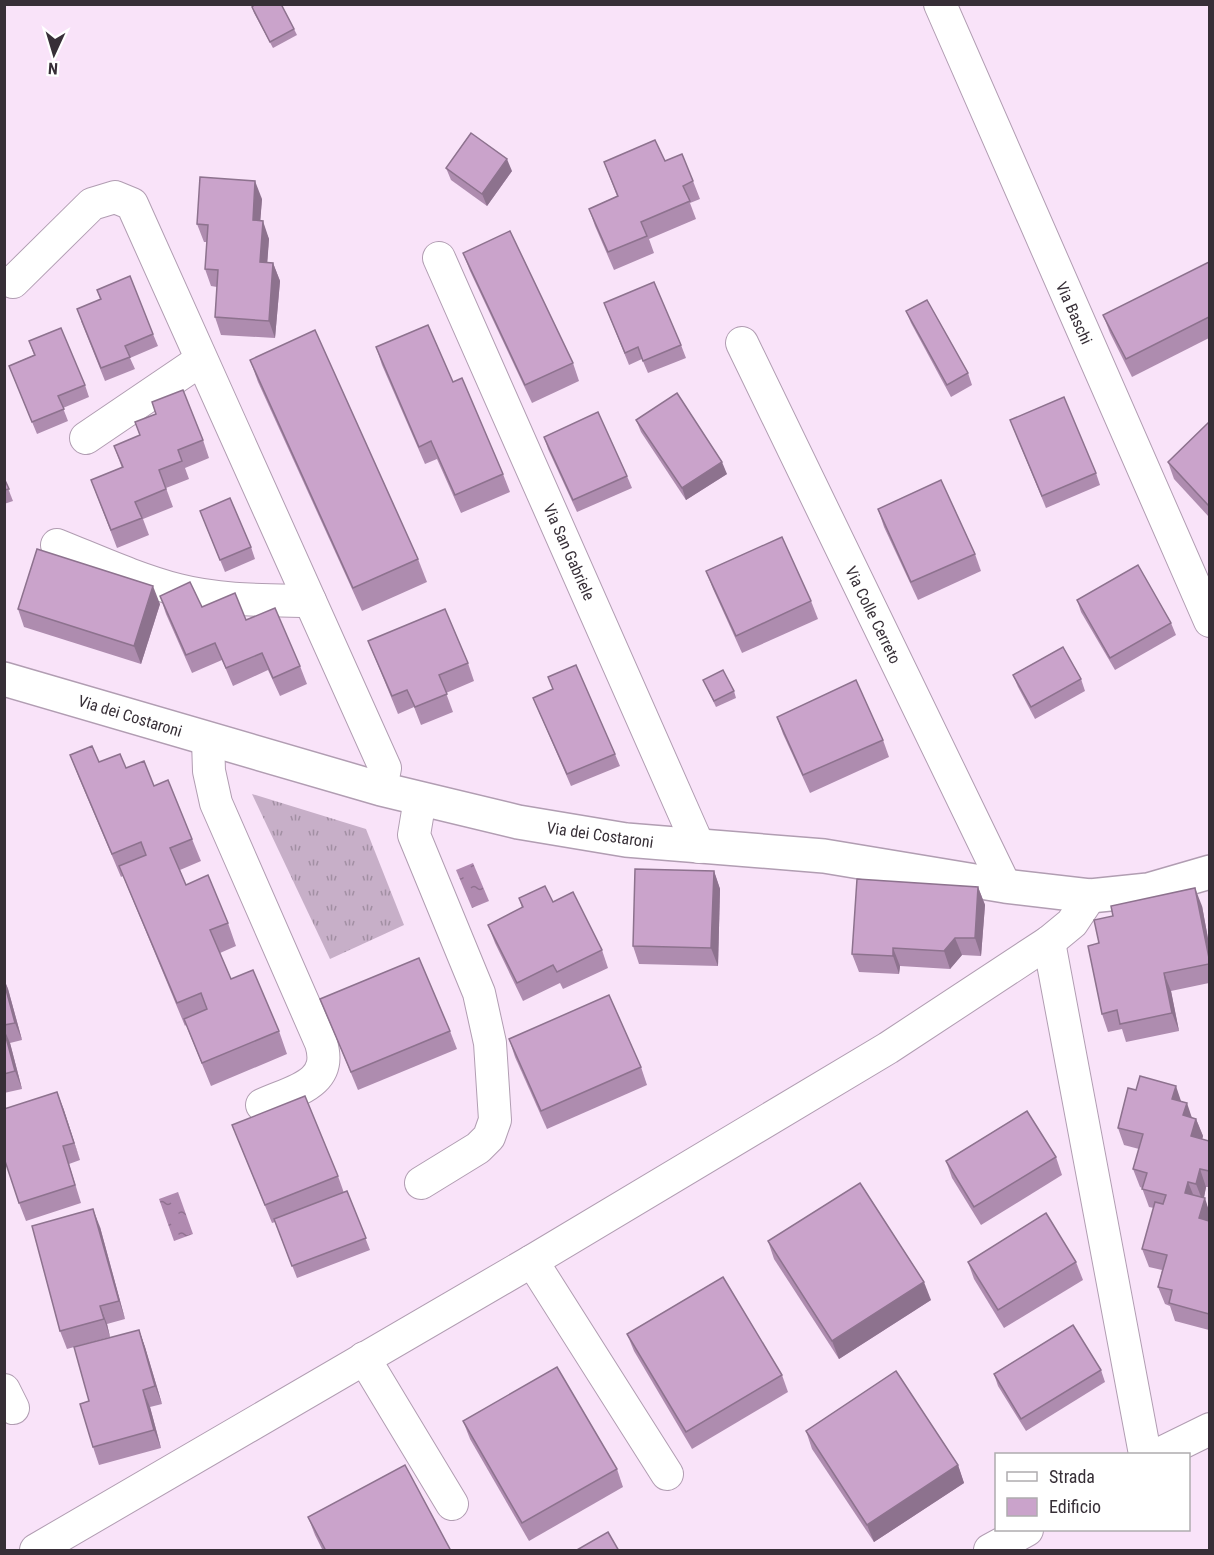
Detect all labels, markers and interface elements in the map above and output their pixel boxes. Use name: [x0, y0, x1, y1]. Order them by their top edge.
north arrow: [24, 24, 84, 84]
text: N: [47, 59, 59, 78]
street label: Via Baschi: [1052, 279, 1096, 347]
street label: Via San Gabriele: [539, 501, 599, 603]
street label: Via Colle Cerreto: [841, 563, 905, 667]
street label: Via dei Costaroni: [76, 691, 184, 741]
street label: Via dei Costaroni: [545, 818, 655, 852]
legend: [995, 1453, 1190, 1531]
text: Strada: [1049, 1466, 1095, 1487]
text: Edificio: [1049, 1496, 1101, 1517]

